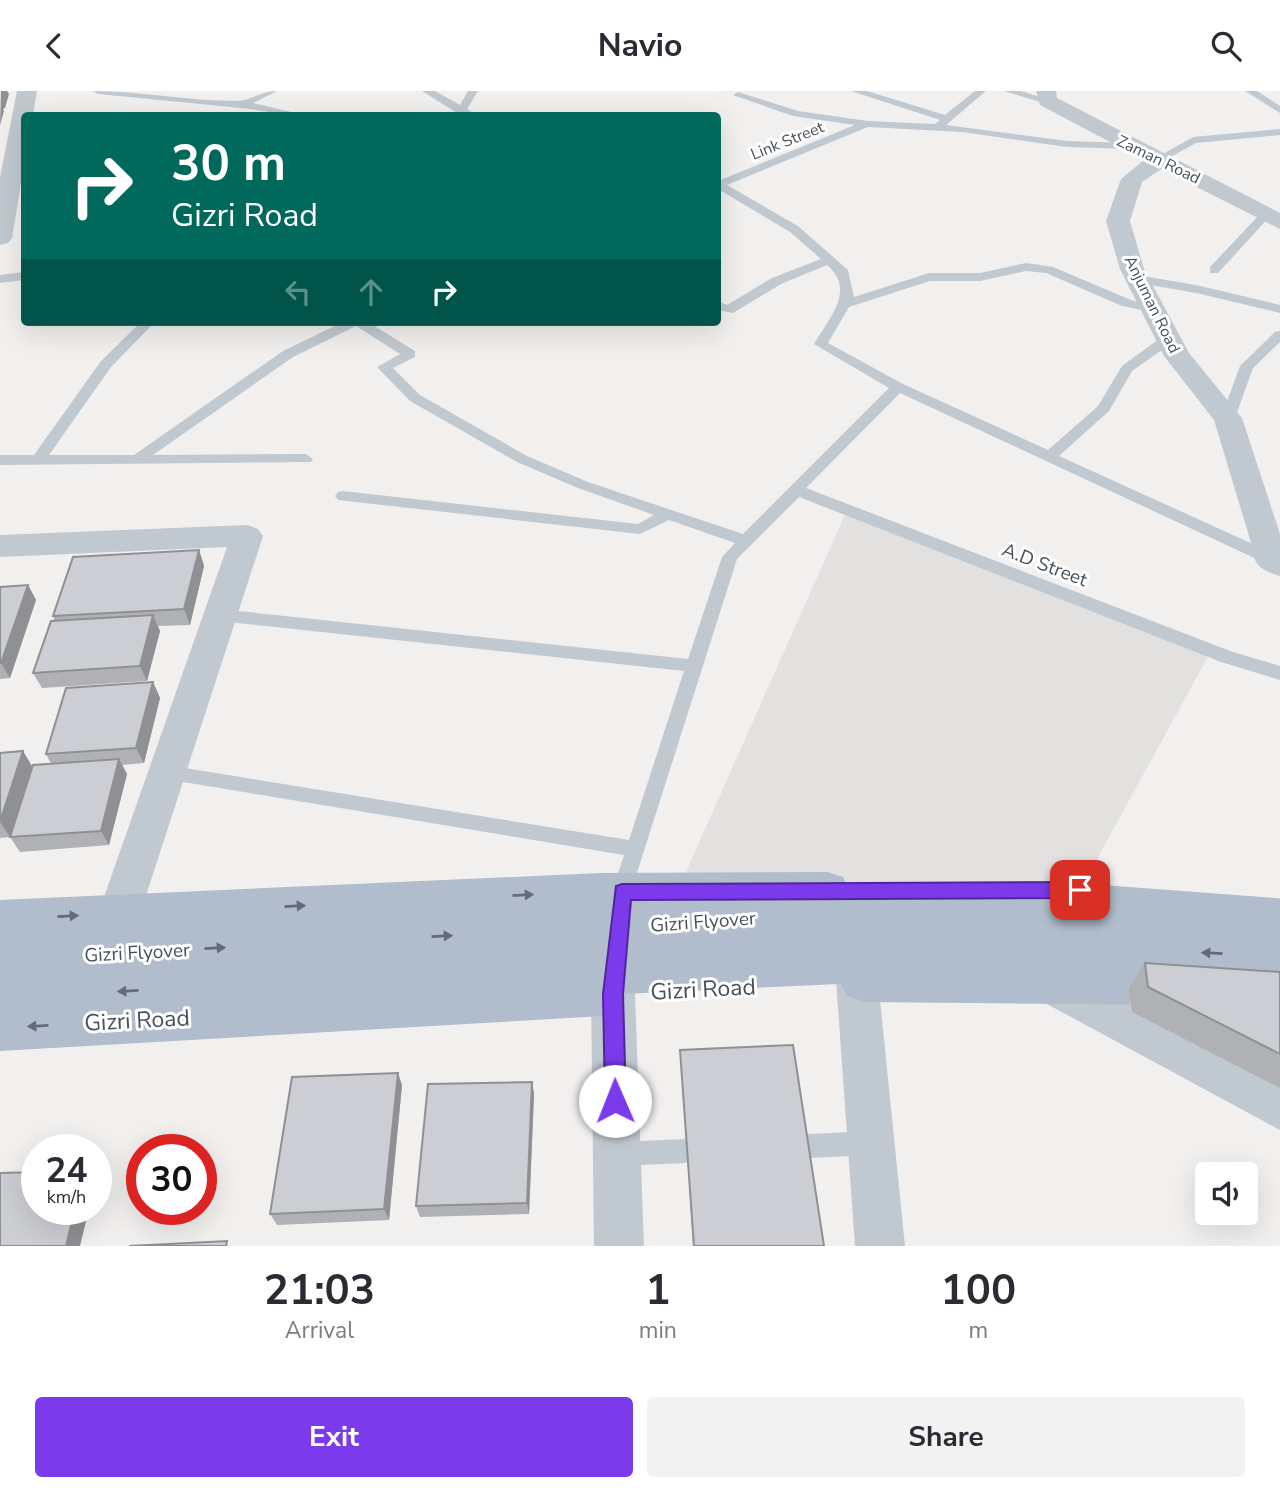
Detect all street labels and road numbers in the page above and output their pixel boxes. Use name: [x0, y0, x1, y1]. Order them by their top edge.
street label: Link Street: [747, 116, 828, 166]
street label: Zaman Road: [1113, 130, 1204, 190]
street label: Anjuman Road: [1119, 252, 1185, 357]
street label: A.D Street: [998, 537, 1091, 593]
street label: Gizri Flyover: [650, 905, 757, 939]
street label: Gizri Flyover: [84, 937, 191, 969]
street label: Gizri Road: [649, 971, 757, 1008]
street label: Gizri Road: [83, 1002, 191, 1039]

